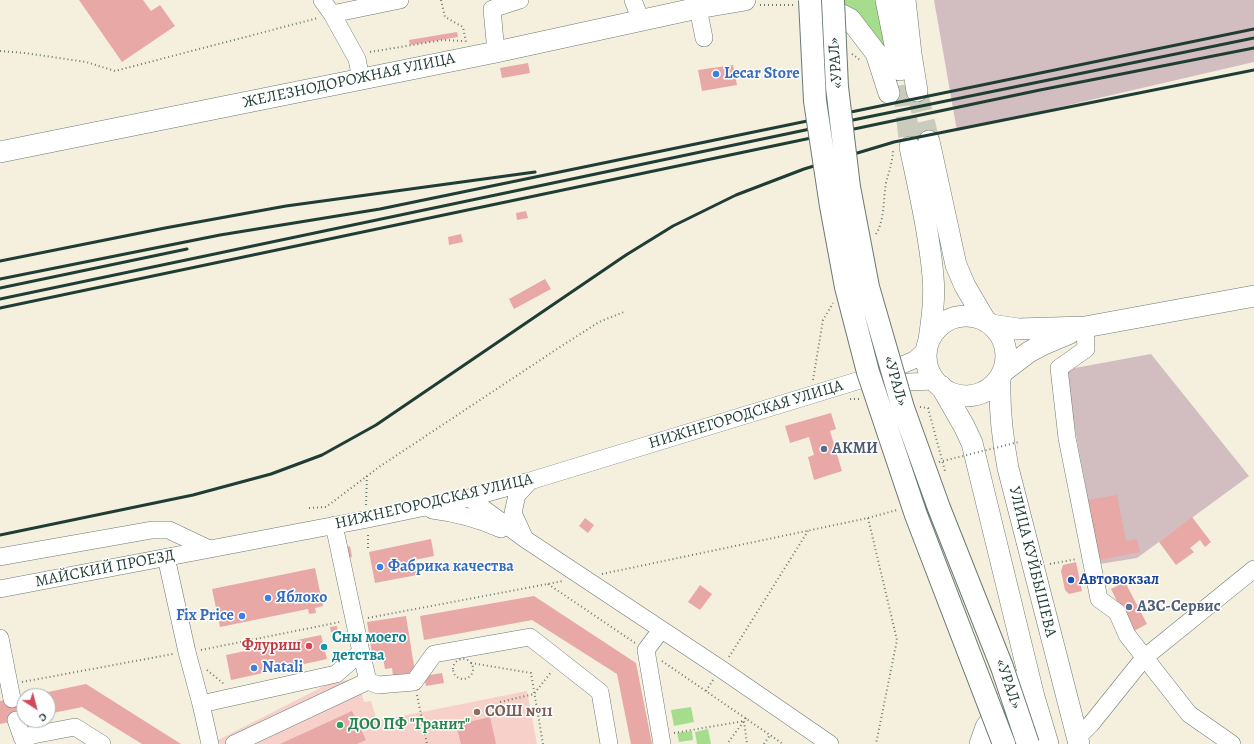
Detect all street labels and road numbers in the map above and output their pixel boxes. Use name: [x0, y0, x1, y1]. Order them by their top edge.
street label: «УРАЛ»: [825, 37, 847, 89]
street label: ЖЕЛЕЗНОДОРОЖНАЯ УЛИЦА: [241, 49, 457, 113]
street label: «УРАЛ»: [879, 354, 911, 408]
street label: НИЖНЕГОРОДСКАЯ УЛИЦА: [646, 376, 846, 454]
street label: НИЖНЕГОРОДСКАЯ УЛИЦА: [333, 470, 535, 534]
street label: УЛИЦА КУЙБЫШЕВА: [1004, 485, 1060, 639]
street label: МАЙСКИЙ ПРОЕЗД: [34, 546, 176, 592]
street label: «УРАЛ»: [991, 657, 1025, 711]

